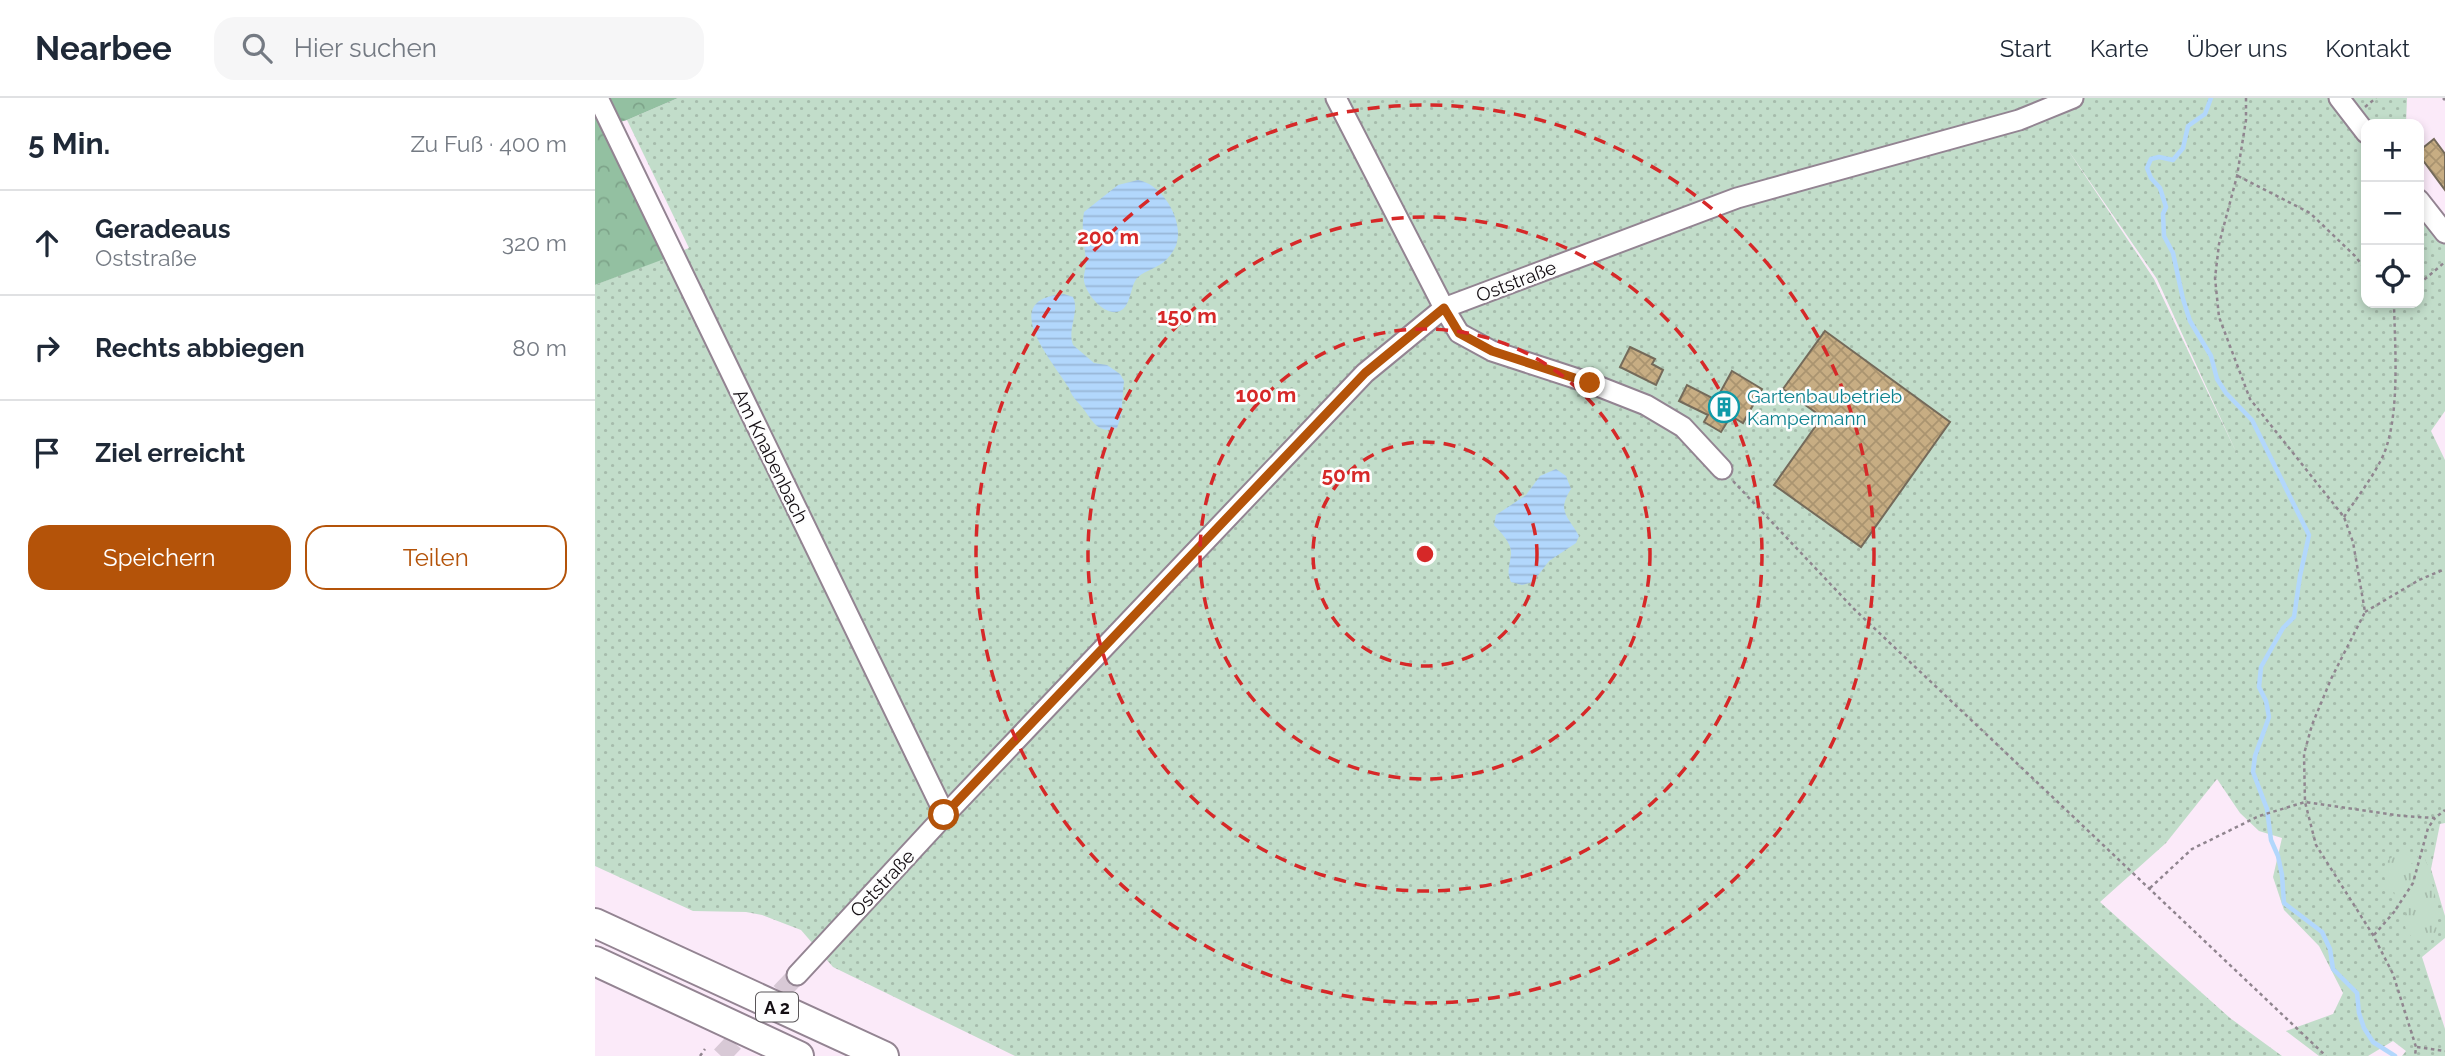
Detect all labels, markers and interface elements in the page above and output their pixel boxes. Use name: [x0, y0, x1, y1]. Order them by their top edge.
search box: [214, 17, 704, 80]
text: Nearbee: [35, 29, 172, 68]
icon: search: [238, 29, 276, 67]
text: Hier suchen: [294, 33, 437, 63]
text: Start: [2000, 34, 2052, 63]
text: Karte: [2090, 34, 2149, 63]
text: Über uns: [2187, 34, 2287, 63]
text: Kontakt: [2325, 34, 2410, 63]
map controls: [2361, 119, 2424, 308]
button: +: [2361, 119, 2424, 182]
text: 5 Min.: [28, 126, 110, 161]
text: Zu Fuß · 400 m: [410, 130, 567, 157]
button: −: [2361, 182, 2424, 245]
text: Geradeaus: [95, 214, 231, 244]
icon: ahead: [28, 224, 66, 262]
text: 200 m: [1077, 224, 1139, 249]
text: 320 m: [502, 229, 567, 256]
text: Oststraße: [95, 244, 197, 271]
button: locate: [2361, 245, 2424, 308]
street label: Oststraße: [1473, 256, 1559, 306]
text: 150 m: [1157, 303, 1217, 328]
icon: right: [28, 329, 66, 367]
text: Rechts abbiegen: [95, 333, 305, 363]
text: 80 m: [512, 334, 567, 361]
route end: [1574, 367, 1605, 398]
text: 100 m: [1236, 382, 1296, 407]
street label: Am Knabenbach: [729, 385, 813, 527]
place label: Gartenbaubetrieb Kampermann: [1747, 385, 1902, 429]
building icon: Gartenbaubetrieb Kampermann: [1707, 390, 1741, 424]
icon: arrive: [28, 434, 66, 472]
text: Ziel erreicht: [95, 438, 245, 468]
text: 50 m: [1321, 462, 1371, 487]
button: Speichern: [28, 525, 291, 590]
button: Teilen: [305, 525, 567, 590]
centre of rings: [1413, 542, 1437, 566]
route start: [928, 799, 959, 830]
street label: Oststraße: [845, 845, 919, 921]
road number: A 2: [756, 992, 798, 1022]

